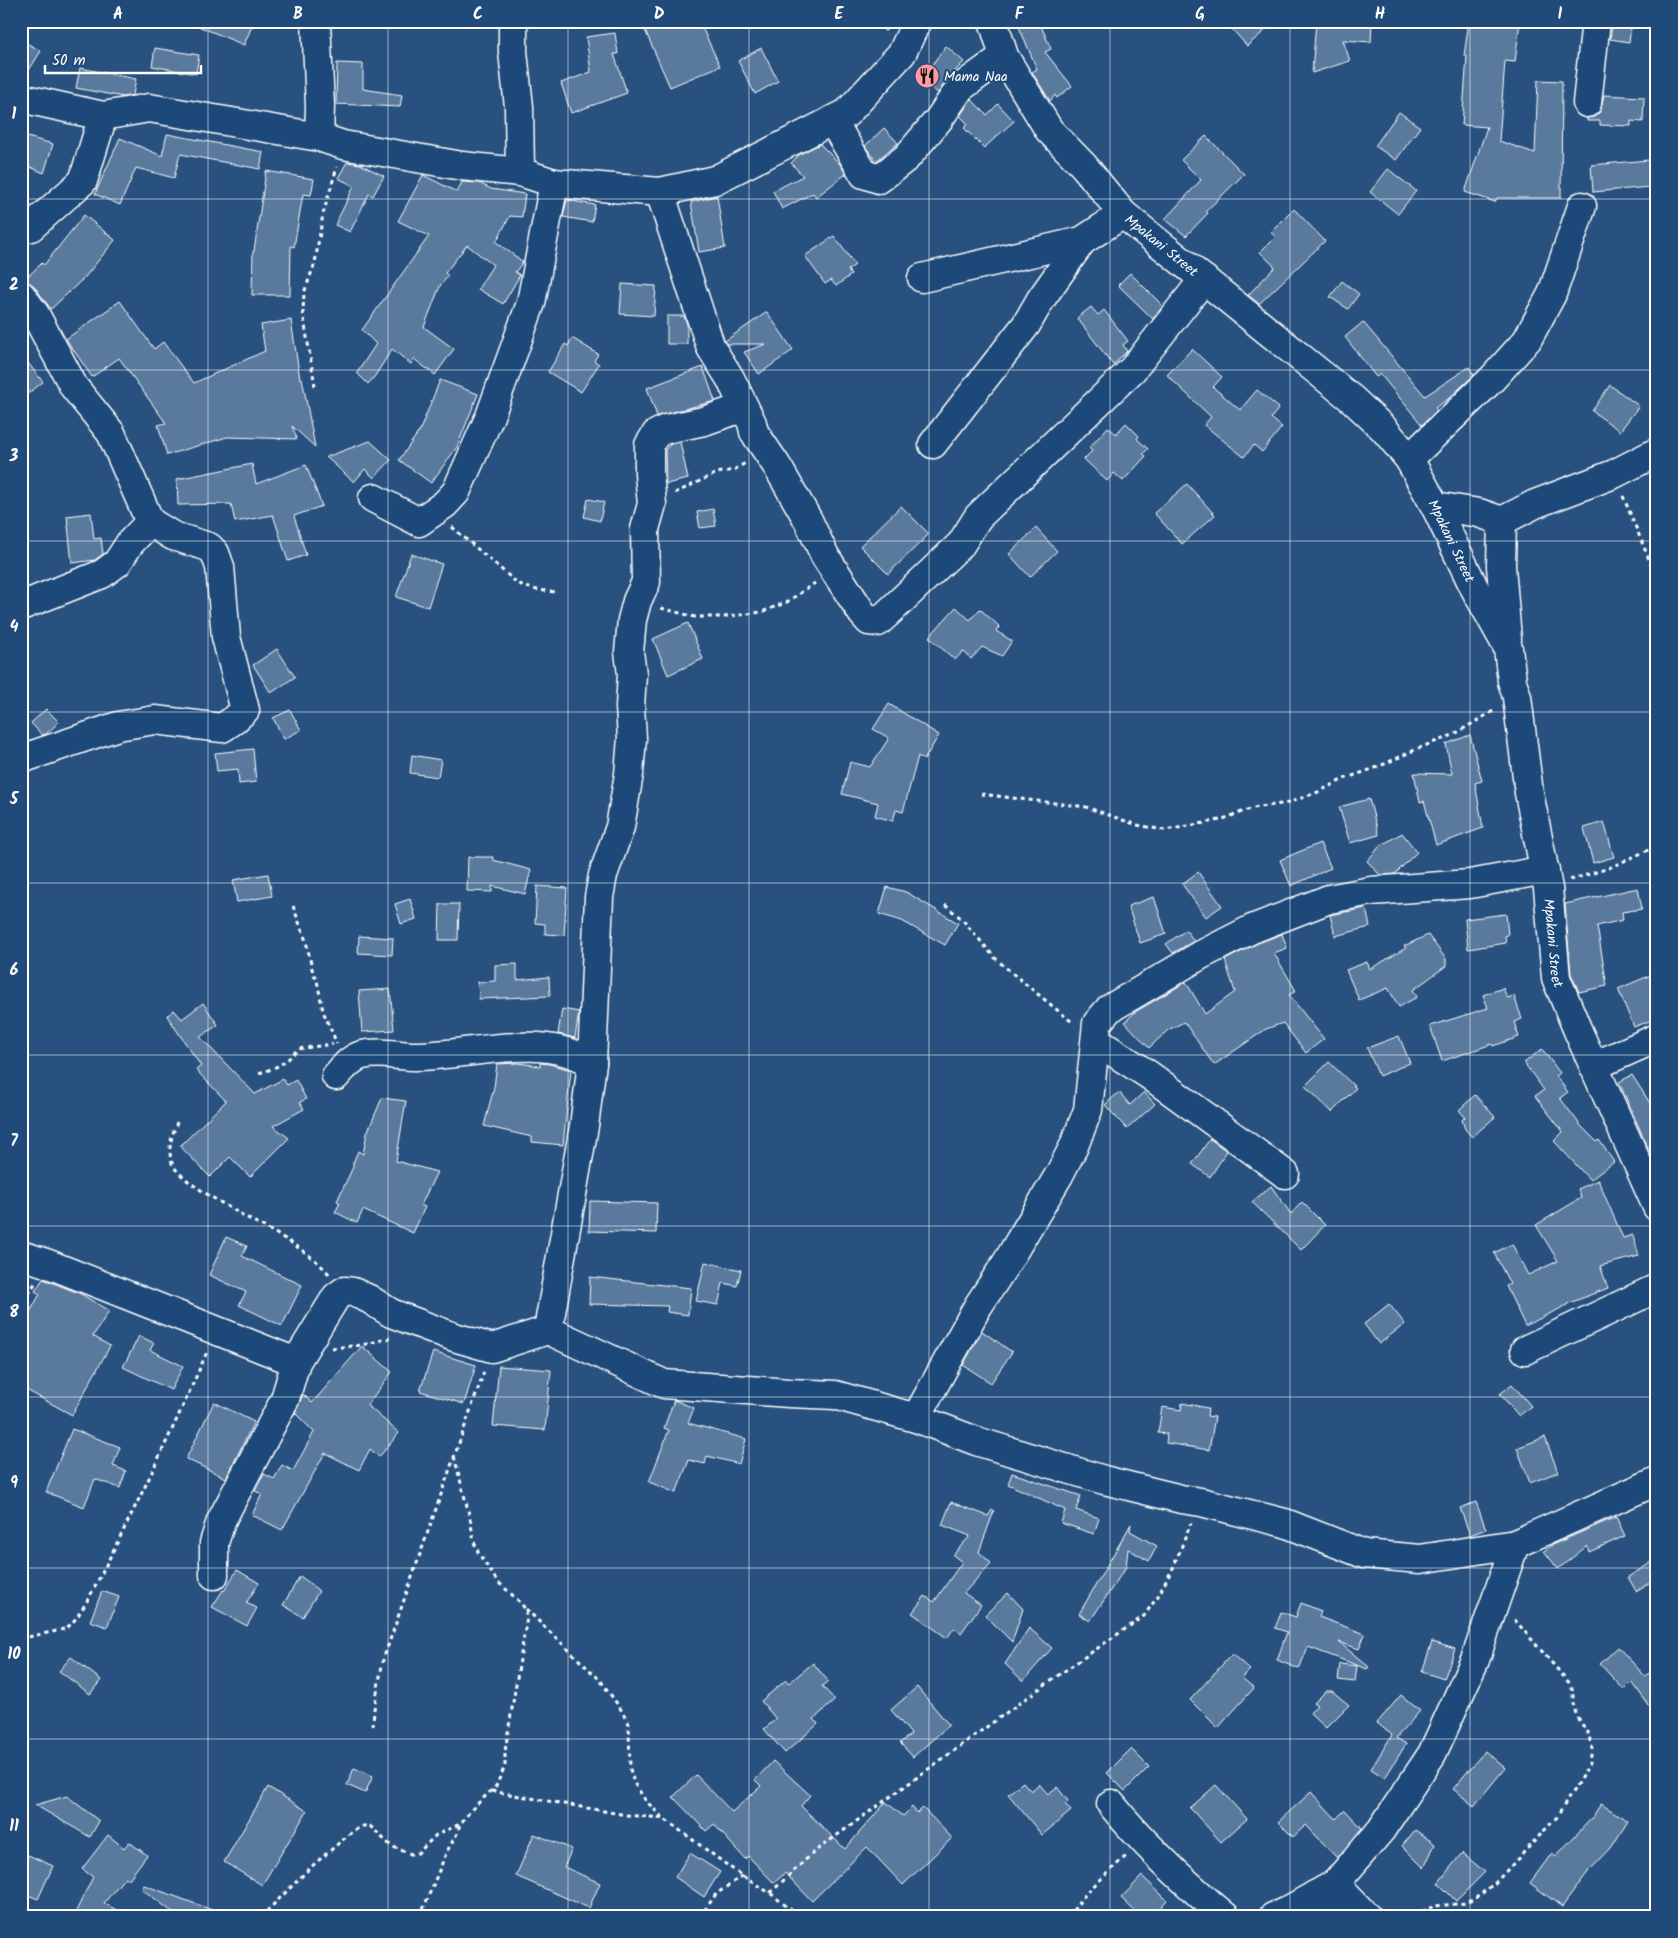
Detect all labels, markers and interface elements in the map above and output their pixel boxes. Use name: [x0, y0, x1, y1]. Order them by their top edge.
text: A: [113, 2, 123, 27]
text: B: [293, 2, 303, 27]
text: C: [473, 2, 483, 27]
text: D: [654, 2, 665, 27]
text: E: [835, 2, 845, 27]
text: F: [1015, 2, 1025, 27]
text: G: [1195, 2, 1205, 27]
text: H: [1375, 2, 1385, 27]
text: I: [1558, 2, 1563, 27]
scale bar: [45, 42, 201, 74]
text: 50 m: [52, 49, 86, 73]
restaurant icon: Mama Naa: [914, 63, 940, 89]
place label: Mama Naa: [944, 66, 1008, 88]
text: 1: [12, 102, 17, 127]
street label: Mpakani Street: [1119, 209, 1203, 283]
text: 2: [9, 273, 19, 298]
text: 3: [9, 444, 19, 469]
street label: Mpakani Street: [1422, 496, 1480, 587]
text: 4: [10, 615, 19, 640]
text: 5: [9, 787, 20, 812]
street label: Mpakani Street: [1537, 898, 1569, 992]
text: 6: [10, 958, 19, 983]
text: 7: [10, 1129, 18, 1154]
text: 8: [9, 1300, 19, 1325]
text: 9: [10, 1471, 18, 1496]
text: 10: [7, 1642, 21, 1667]
text: 11: [9, 1814, 19, 1839]

